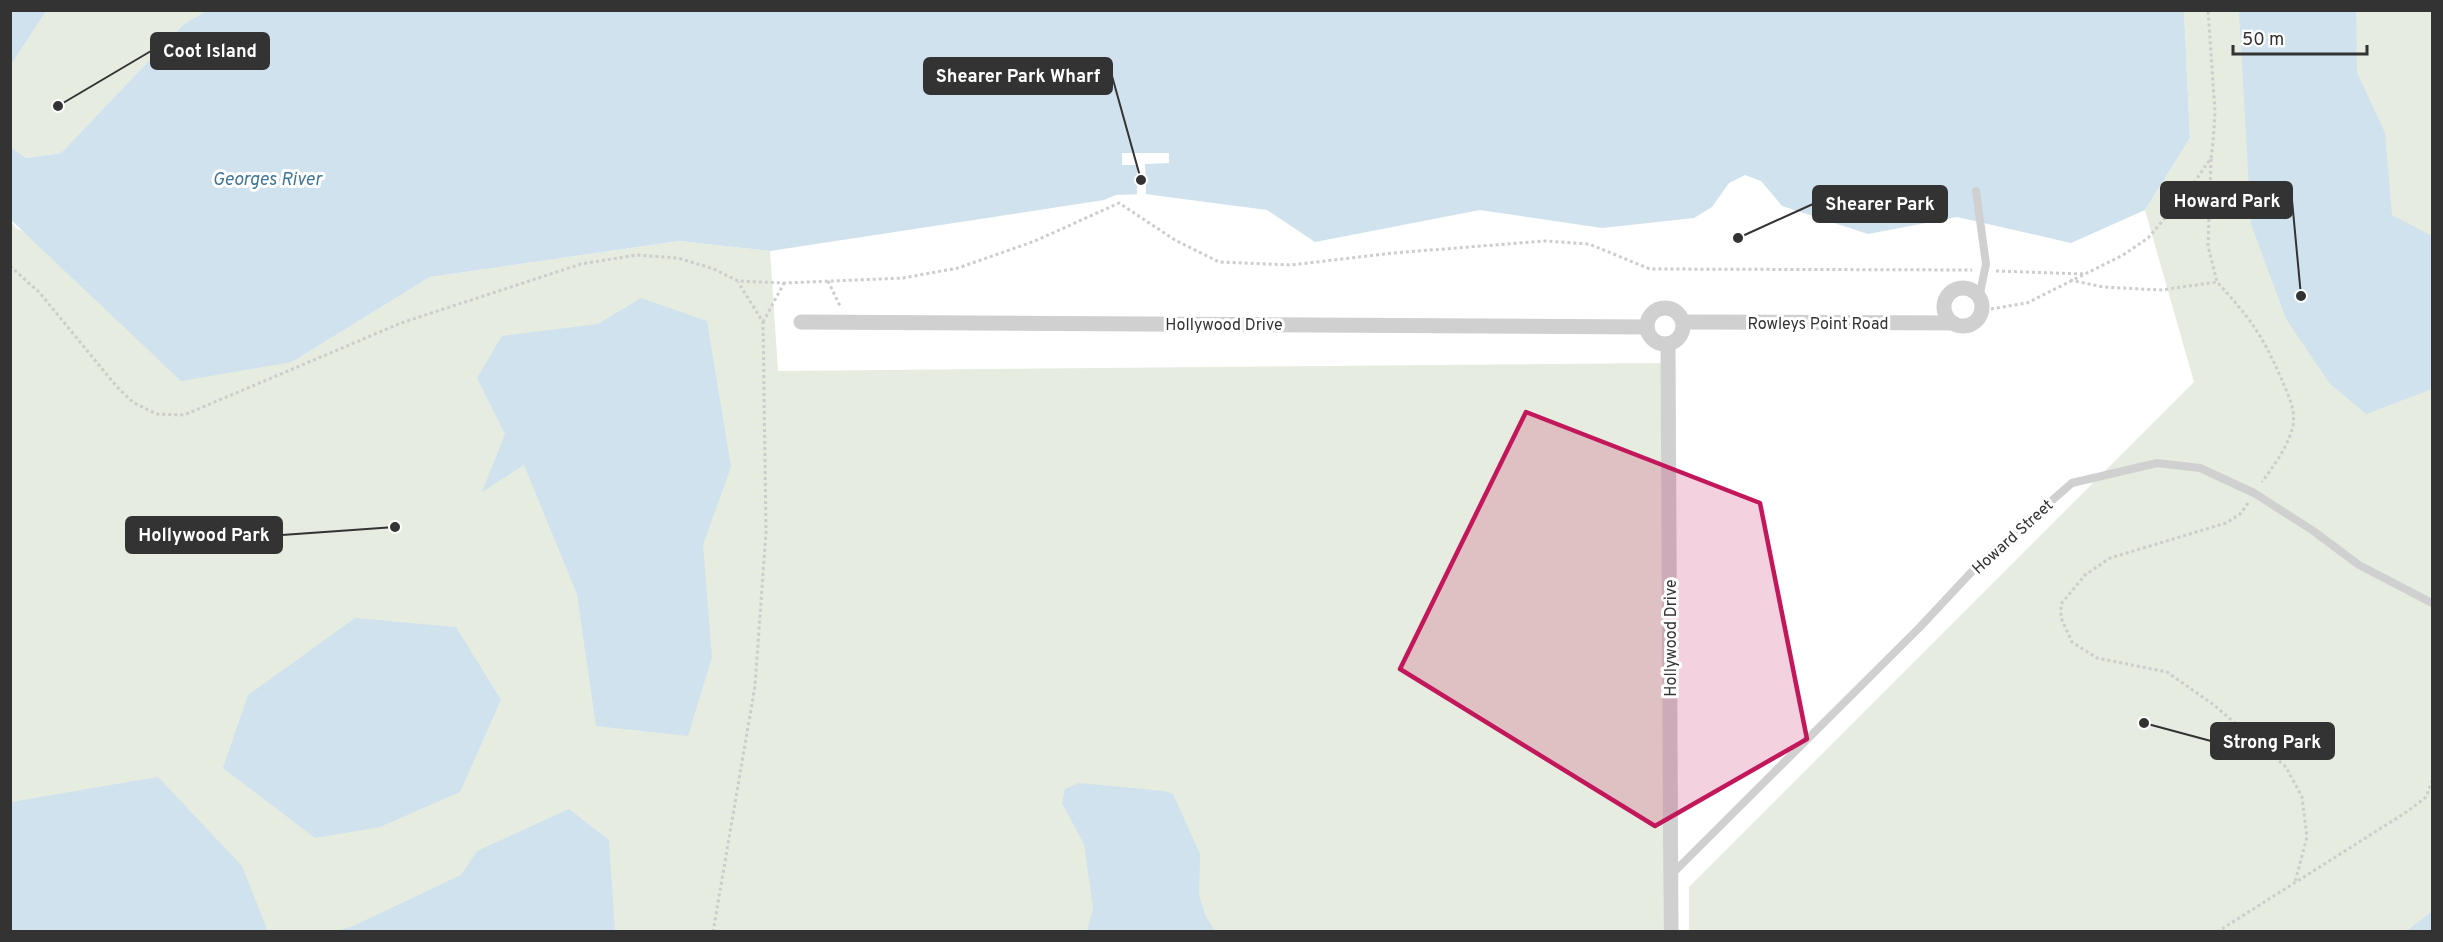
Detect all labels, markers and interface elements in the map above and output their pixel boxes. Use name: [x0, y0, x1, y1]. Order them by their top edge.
scale bar: [2233, 18, 2366, 56]
text: 50 m: [2242, 29, 2284, 52]
callout: Coot Island: [151, 33, 269, 69]
text: Coot Island: [163, 41, 257, 64]
callout: Shearer Park Wharf: [924, 58, 1112, 94]
text: Shearer Park Wharf: [936, 66, 1101, 89]
water label: Georges River: [212, 169, 324, 192]
callout: Howard Park: [2161, 182, 2292, 218]
callout: Shearer Park: [1813, 186, 1947, 222]
text: Howard Park: [2173, 191, 2281, 214]
text: Shearer Park: [1825, 194, 1935, 217]
street label: Rowleys Point Road: [1747, 315, 1889, 335]
street label: Hollywood Drive: [1165, 316, 1283, 336]
street label: Howard Street: [1969, 496, 2058, 579]
callout: Hollywood Park: [126, 517, 282, 553]
text: Hollywood Park: [138, 525, 270, 548]
street label: Hollywood Drive: [1662, 579, 1682, 697]
callout: Strong Park: [2211, 723, 2334, 759]
text: Strong Park: [2223, 732, 2321, 755]

